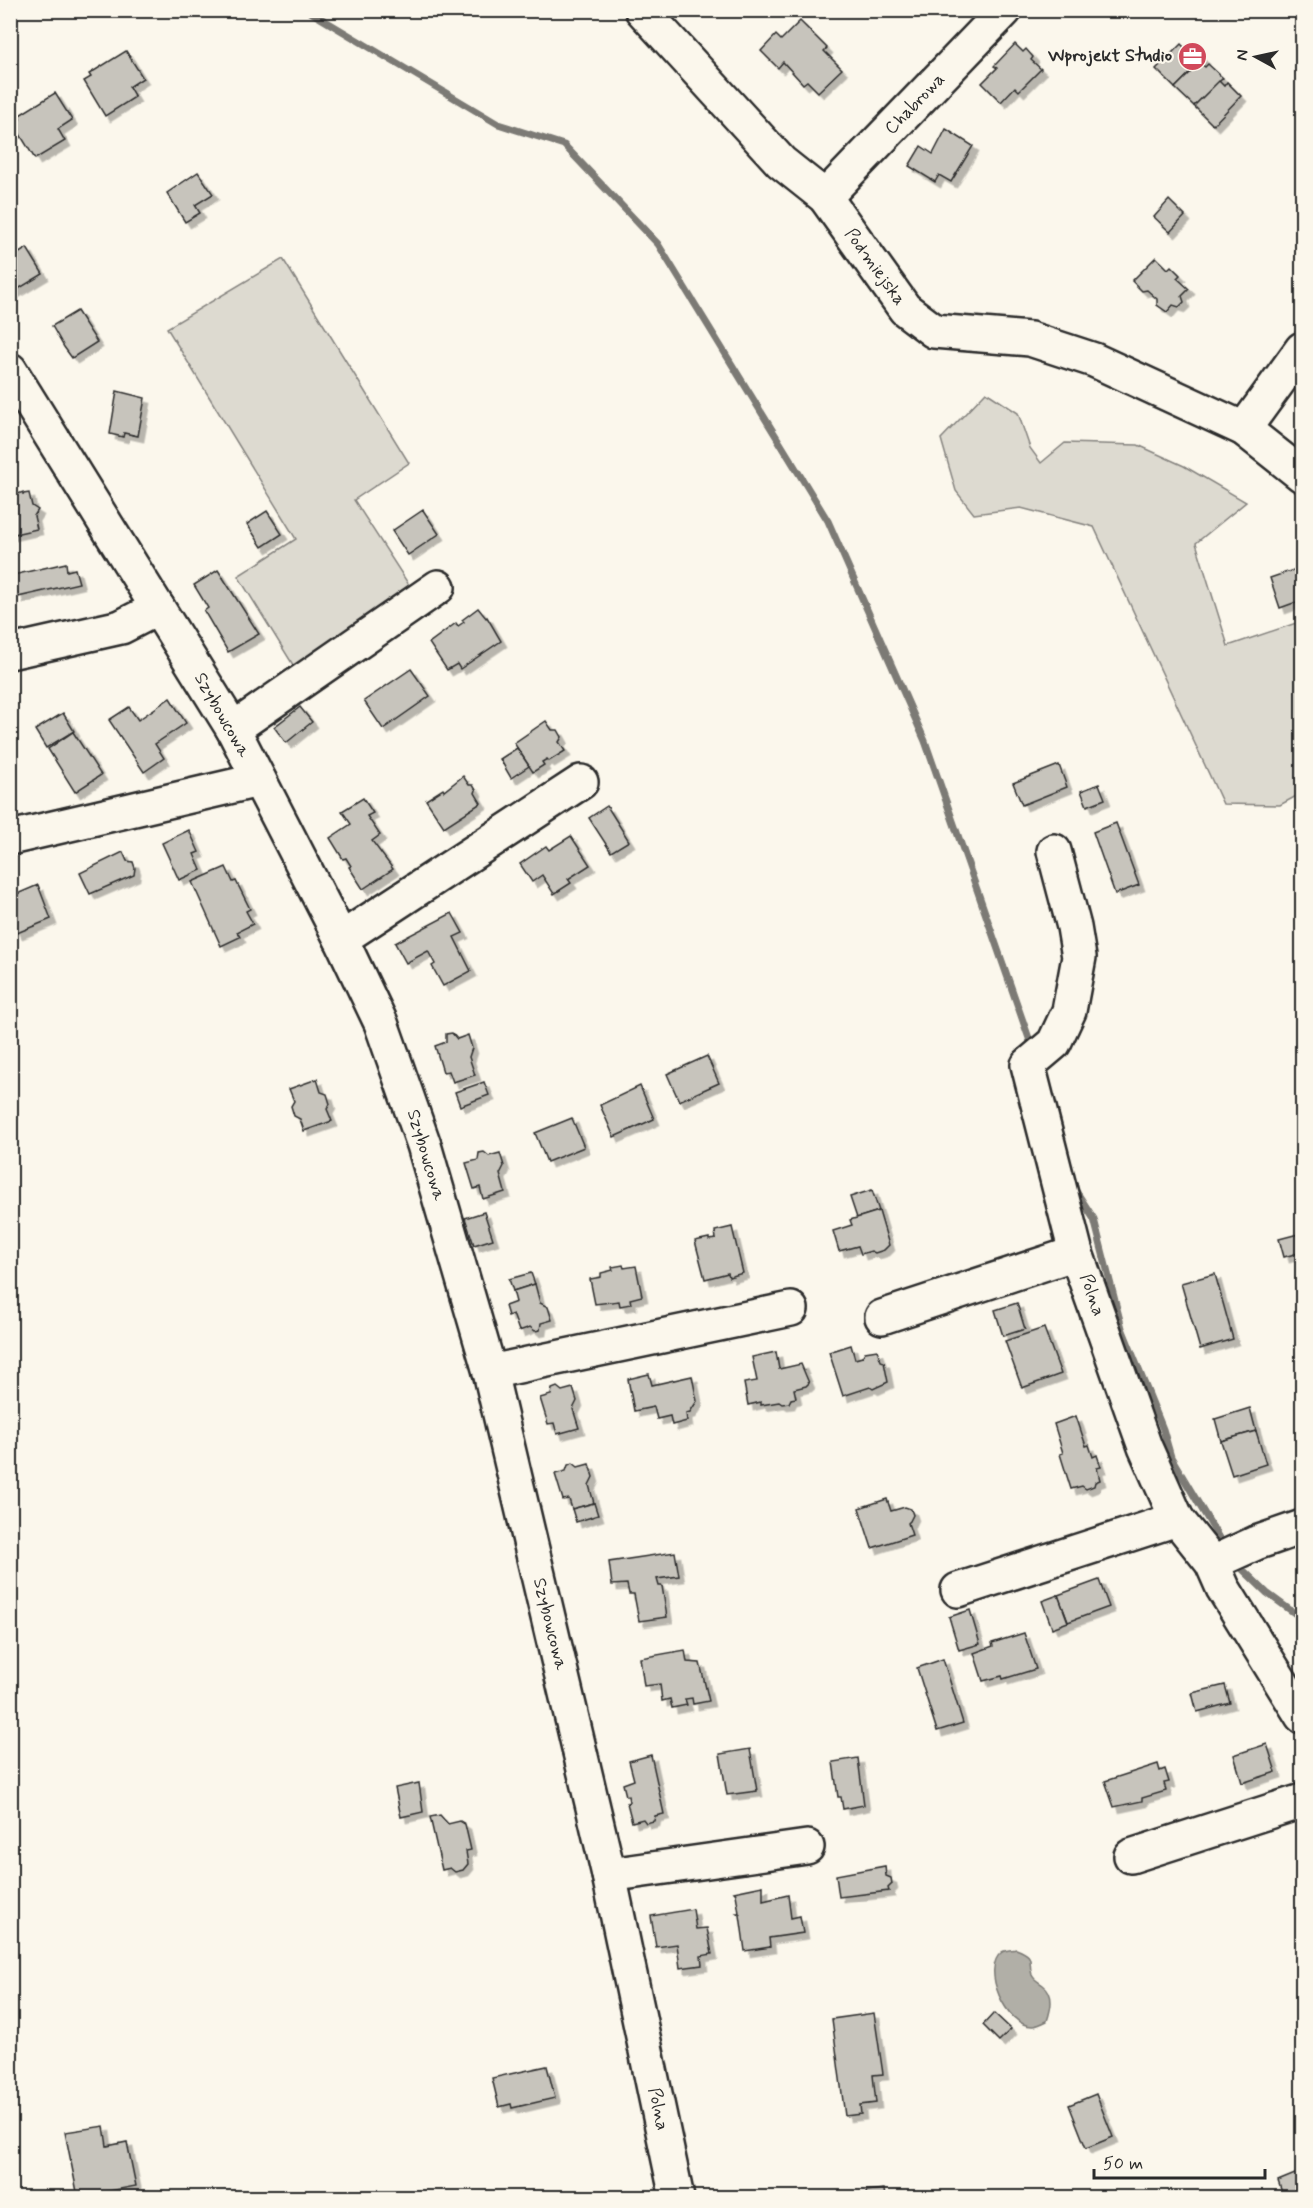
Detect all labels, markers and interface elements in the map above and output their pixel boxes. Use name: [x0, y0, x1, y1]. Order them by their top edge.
north arrow: [1226, 27, 1286, 87]
office icon: Wprojekt Studio: [1177, 40, 1209, 72]
place label: Wprojekt Studio: [1047, 44, 1172, 68]
text: N: [1231, 48, 1254, 62]
street label: Chabrowa: [880, 68, 950, 140]
street label: Podmiejska: [839, 224, 911, 310]
street label: Szybowcowa: [188, 668, 256, 762]
street label: Szybowcowa: [401, 1107, 451, 1204]
street label: Polna: [1074, 1271, 1110, 1319]
street label: Szybowcowa: [527, 1576, 573, 1673]
street label: Polna: [642, 2085, 674, 2133]
scale bar: [1094, 2142, 1265, 2180]
text: 50 m: [1103, 2152, 1143, 2176]

